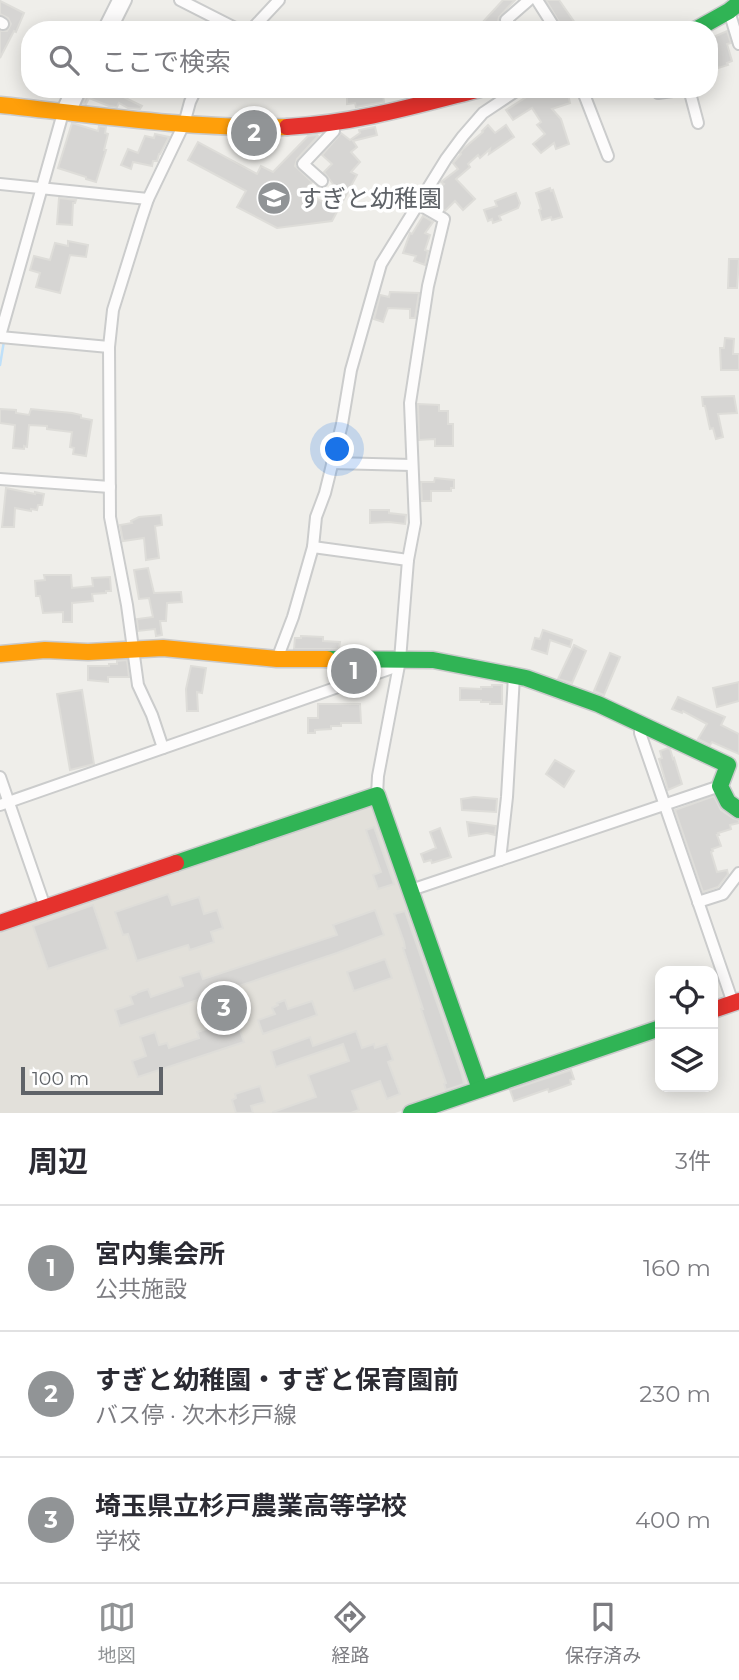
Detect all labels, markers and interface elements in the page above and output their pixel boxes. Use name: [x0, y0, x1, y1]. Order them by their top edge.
search box: [21, 21, 718, 98]
icon: search: [45, 41, 83, 79]
text: ここで検索: [101, 46, 231, 78]
pin: 2: [231, 107, 277, 159]
school or university icon: すぎと幼稚園: [255, 179, 293, 217]
place label: すぎと幼稚園: [298, 184, 442, 213]
your location: [320, 432, 354, 466]
pin: 1: [331, 645, 377, 697]
map controls: [655, 966, 718, 1092]
button: locate: [655, 966, 718, 1029]
pin: 3: [201, 982, 247, 1034]
button: layers: [655, 1029, 718, 1092]
scale bar: [21, 1064, 163, 1096]
text: 100 m: [32, 1067, 89, 1090]
text: 周辺: [28, 1143, 88, 1180]
text: 3件: [675, 1147, 711, 1175]
text: 宮内集会所: [95, 1238, 225, 1270]
text: 1: [46, 1254, 56, 1282]
text: 160 m: [643, 1254, 711, 1282]
text: 公共施設: [95, 1275, 187, 1303]
text: すぎと幼稚園・すぎと保育園前: [95, 1364, 459, 1396]
text: 2: [44, 1380, 58, 1408]
text: 230 m: [639, 1380, 711, 1408]
text: バス停 · 次木杉戸線: [95, 1401, 297, 1429]
text: 埼玉県立杉戸農業高等学校: [95, 1490, 407, 1522]
text: 3: [44, 1506, 58, 1534]
text: 400 m: [635, 1506, 711, 1534]
text: 学校: [95, 1527, 141, 1555]
tab: 地図: [98, 1598, 136, 1667]
tab: 経路: [331, 1598, 369, 1667]
tab: 保存済み: [565, 1598, 641, 1667]

